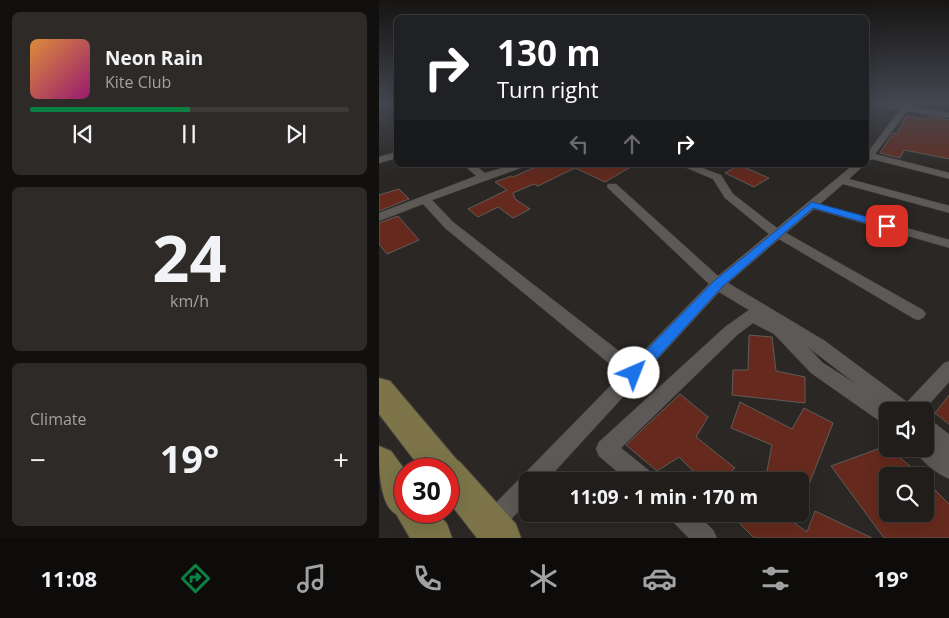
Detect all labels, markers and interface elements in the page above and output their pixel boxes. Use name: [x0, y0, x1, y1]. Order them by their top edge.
text: 130 m: [497, 29, 601, 76]
icon: right: [414, 35, 479, 100]
text: Neon Rain: [105, 45, 203, 71]
text: Kite Club: [105, 71, 171, 93]
text: Turn right: [497, 74, 599, 104]
icon: previous: [69, 120, 97, 148]
icon: pause: [175, 120, 203, 148]
icon: next: [282, 120, 310, 148]
icon: left: [565, 130, 593, 158]
icon: ahead: [618, 130, 646, 158]
icon: right: [671, 130, 699, 158]
pin: [866, 205, 908, 247]
icon: arrive: [873, 212, 901, 240]
text: 24: [152, 213, 227, 301]
text: km/h: [170, 290, 209, 312]
position arrow: [607, 346, 659, 398]
map controls: [879, 402, 934, 522]
button: sound: [879, 402, 934, 457]
text: Climate: [30, 408, 87, 430]
text: 19°: [160, 432, 219, 484]
text: −: [30, 440, 46, 478]
text: +: [333, 440, 349, 478]
speed limit sign: 30: [394, 458, 459, 523]
button: search: [879, 467, 934, 522]
text: 11:09 · 1 min · 170 m: [570, 484, 758, 510]
icon: directions: [178, 561, 213, 596]
icon: music: [294, 561, 329, 596]
icon: phone: [410, 561, 445, 596]
icon: climate: [526, 561, 561, 596]
icon: car: [642, 561, 677, 596]
icon: filters: [758, 561, 793, 596]
text: 11:08: [40, 563, 97, 593]
text: 19°: [874, 563, 908, 593]

